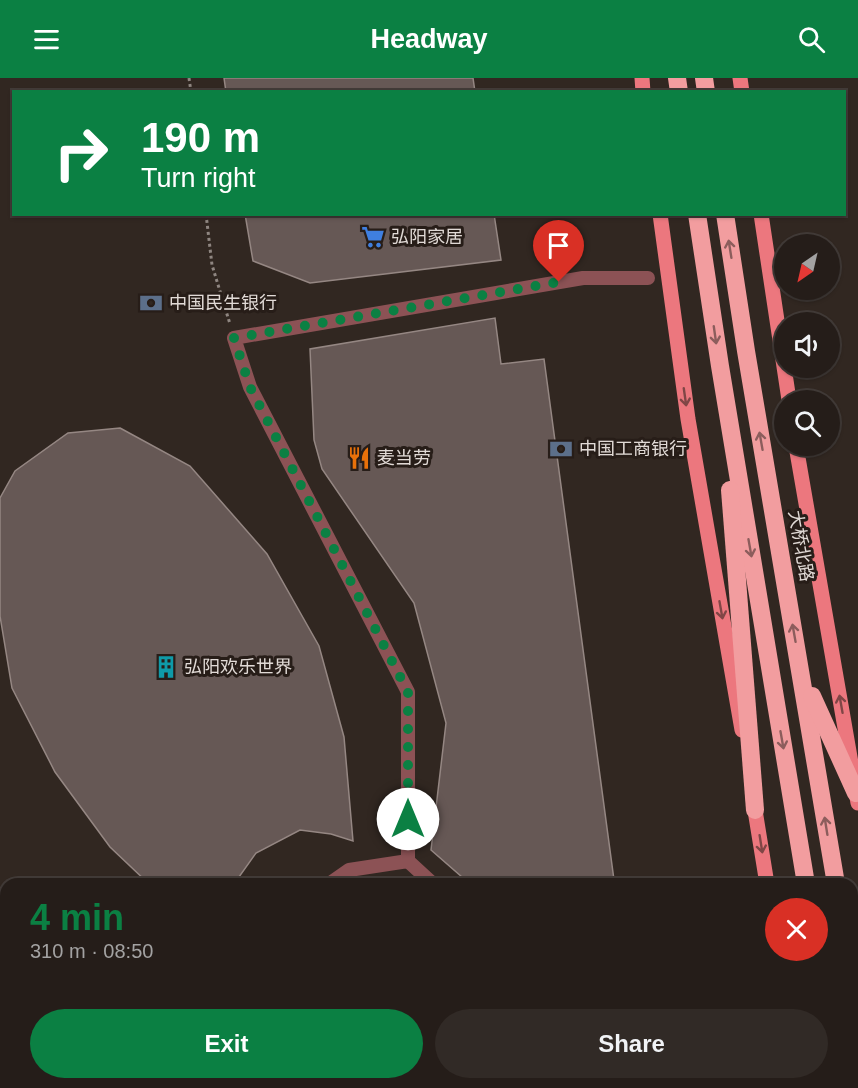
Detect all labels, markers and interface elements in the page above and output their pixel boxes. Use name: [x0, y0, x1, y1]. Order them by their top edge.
icon: menu: [30, 23, 63, 56]
icon: search: [795, 23, 828, 56]
text: Headway: [370, 24, 488, 54]
icon: right: [42, 114, 120, 192]
text: 190 m: [141, 114, 260, 161]
text: Turn right: [141, 163, 256, 193]
pin: [533, 220, 584, 282]
supermarket icon: 弘阳家居: [360, 224, 386, 250]
place label: 弘阳家居: [391, 227, 463, 247]
icon: arrive: [542, 229, 575, 262]
north arrow: [774, 234, 840, 300]
map controls: [774, 234, 840, 456]
one-way arrow: [724, 239, 735, 259]
bank icon: 中国民生银行: [138, 290, 164, 316]
place label: 中国民生银行: [169, 293, 277, 313]
button: sound: [774, 312, 840, 378]
one-way arrow: [709, 324, 720, 344]
one-way arrow: [679, 387, 690, 407]
button: search: [774, 390, 840, 456]
one-way arrow: [756, 432, 767, 452]
bank icon: 中国工商银行: [548, 436, 574, 462]
place label: 中国工商银行: [579, 439, 687, 459]
restaurant icon: 麦当劳: [346, 445, 372, 471]
place label: 麦当劳: [377, 448, 431, 468]
street label: 大桥北路: [785, 509, 817, 583]
one-way arrow: [745, 537, 756, 557]
one-way arrow: [716, 600, 727, 620]
one-way arrow: [789, 624, 800, 644]
building icon: 弘阳欢乐世界: [153, 654, 179, 680]
place label: 弘阳欢乐世界: [184, 657, 292, 677]
one-way arrow: [835, 695, 846, 715]
one-way arrow: [777, 730, 788, 749]
position arrow: [376, 787, 440, 851]
one-way arrow: [821, 816, 832, 836]
one-way arrow: [755, 834, 766, 853]
text: 4 min: [30, 897, 124, 938]
button: close: [765, 898, 828, 961]
text: 310 m · 08:50: [30, 940, 153, 962]
button: Exit: [30, 1009, 423, 1078]
button: Share: [435, 1009, 828, 1078]

